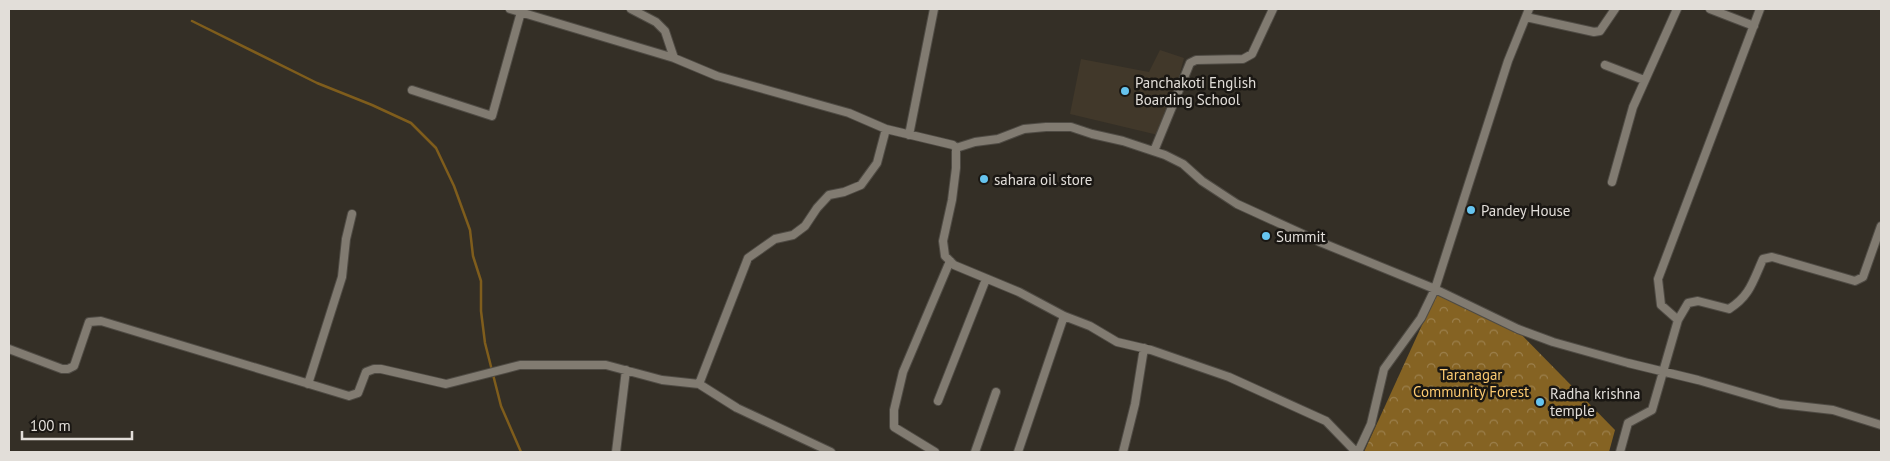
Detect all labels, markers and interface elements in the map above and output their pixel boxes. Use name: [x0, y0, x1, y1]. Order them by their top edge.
place label: Panchakoti English Boarding School: [1135, 73, 1256, 109]
marker: Panchakoti English Boarding School: [1119, 85, 1131, 97]
place label: sahara oil store: [994, 170, 1092, 189]
marker: sahara oil store: [978, 173, 990, 185]
place label: Pandey House: [1481, 201, 1570, 220]
marker: Pandey House: [1465, 204, 1477, 216]
place label: Summit: [1276, 227, 1326, 246]
marker: Summit: [1260, 230, 1272, 242]
park label: Taranagar Community Forest: [1413, 365, 1529, 401]
place label: Radha krishna temple: [1550, 384, 1640, 420]
marker: Radha krishna temple: [1534, 396, 1546, 408]
scale bar: [22, 408, 132, 440]
text: 100 m: [30, 416, 71, 435]

